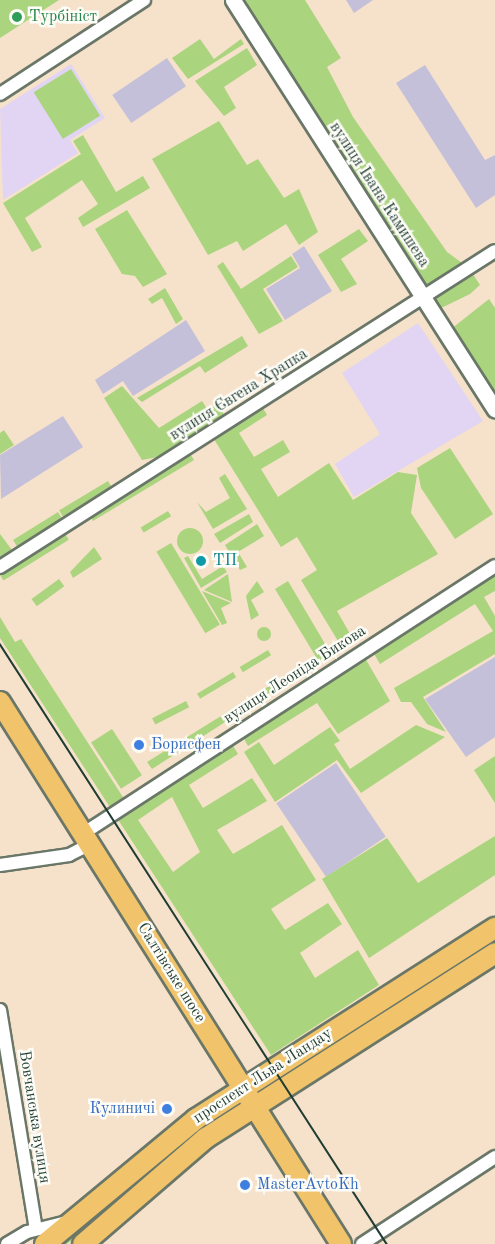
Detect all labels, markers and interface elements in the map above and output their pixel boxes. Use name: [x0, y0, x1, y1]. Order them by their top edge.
place label: Турбініст: [29, 7, 97, 27]
marker: Турбініст: [10, 10, 24, 24]
street label: вулиця Івана Камишева: [325, 119, 433, 271]
street label: вулиця Євгена Храпка: [167, 345, 311, 445]
place label: ТП: [213, 551, 237, 571]
marker: ТП: [194, 554, 208, 568]
street label: вулиця Леоніда Бикова: [220, 622, 370, 728]
place label: Борисфен: [151, 735, 221, 755]
marker: Борисфен: [132, 738, 146, 752]
street label: Салтівське шосе: [133, 919, 209, 1027]
street label: проспект Льва Ландау: [190, 1024, 336, 1128]
street label: Вовчанська вулиця: [14, 1049, 54, 1185]
place label: Кулиничі: [89, 1099, 155, 1119]
marker: Кулиничі: [160, 1102, 174, 1116]
place label: MasterAvtoKh: [257, 1175, 359, 1195]
marker: MasterAvtoKh: [238, 1178, 252, 1192]

